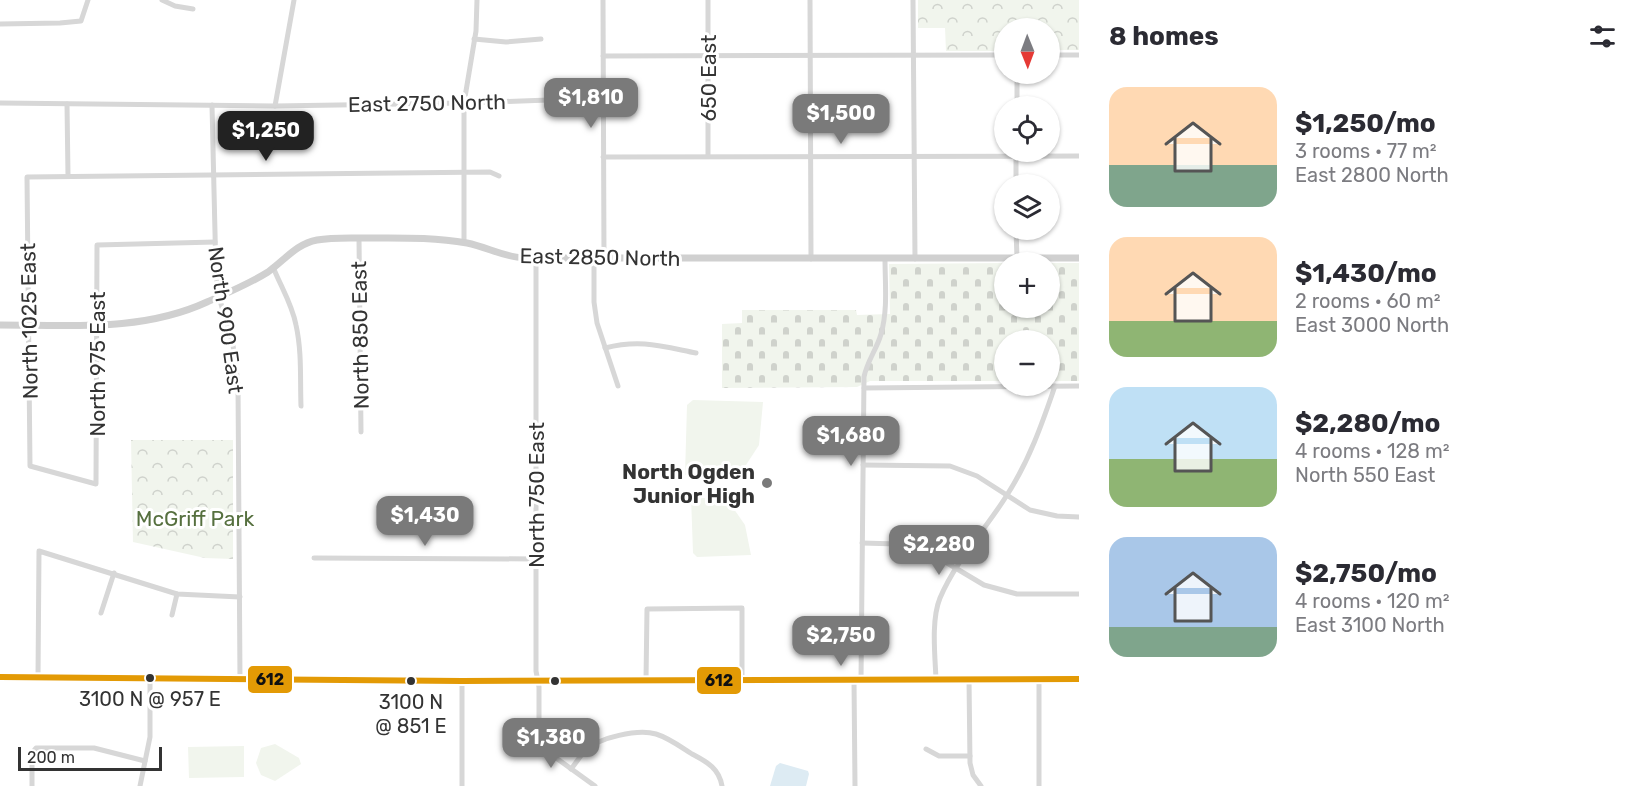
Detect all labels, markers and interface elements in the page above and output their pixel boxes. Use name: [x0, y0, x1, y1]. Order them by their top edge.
north arrow: [994, 18, 1060, 84]
map controls: [994, 18, 1060, 396]
icon: filters: [1586, 20, 1619, 53]
text: 8 homes: [1109, 21, 1219, 52]
street label: 650 East: [696, 35, 721, 121]
pin: $1,810: [542, 78, 640, 129]
text: $1,810: [558, 85, 624, 109]
street label: East 2750 North: [348, 89, 506, 117]
pin: $1,500: [792, 94, 890, 145]
button: locate: [994, 96, 1060, 162]
text: $1,500: [807, 101, 875, 125]
text: $1,250/mo: [1295, 108, 1436, 139]
pin: $1,250: [217, 111, 315, 162]
icon: home: [1157, 111, 1229, 183]
text: $1,250: [232, 118, 300, 142]
text: 3 rooms · 77 m²: [1295, 139, 1437, 163]
text: East 2800 North: [1295, 163, 1449, 187]
button: layers: [994, 174, 1060, 240]
street label: North 1025 East: [15, 243, 43, 399]
street label: East 2850 North: [519, 243, 681, 271]
street label: North 900 East: [203, 245, 249, 395]
button: +: [994, 252, 1060, 318]
text: $1,430/mo: [1295, 258, 1437, 289]
street label: North 850 East: [346, 261, 374, 409]
icon: home: [1157, 261, 1229, 333]
text: 2 rooms · 60 m²: [1295, 289, 1441, 313]
street label: North 975 East: [85, 292, 110, 436]
text: East 3000 North: [1295, 313, 1449, 337]
button: −: [994, 330, 1060, 396]
text: $2,280/mo: [1295, 408, 1441, 439]
icon: home: [1157, 411, 1229, 483]
pin: $1,680: [802, 416, 900, 467]
street label: North 750 East: [524, 422, 549, 568]
text: $1,680: [817, 423, 885, 447]
text: 4 rooms · 128 m²: [1295, 439, 1450, 463]
place label: North Ogden Junior High: [622, 459, 755, 508]
text: North 550 East: [1295, 463, 1435, 487]
marker: North Ogden Junior High: [760, 476, 774, 490]
pin: $1,430: [376, 496, 474, 547]
text: $1,430: [390, 503, 460, 527]
park label: McGriff Park: [136, 506, 254, 531]
pin: $2,280: [890, 525, 988, 576]
text: $2,280: [903, 532, 975, 556]
text: $2,750/mo: [1295, 558, 1437, 589]
icon: home: [1157, 561, 1229, 633]
text: 4 rooms · 120 m²: [1295, 589, 1450, 613]
text: East 3100 North: [1295, 613, 1445, 637]
pin: $2,750: [792, 616, 890, 667]
text: $2,750: [806, 623, 876, 647]
line badge: 612: [247, 665, 293, 694]
line badge: 612: [696, 666, 742, 695]
text: 612: [256, 670, 284, 689]
text: 612: [705, 671, 733, 690]
marker: 3100 N @ 957 E: [144, 672, 156, 684]
marker: 3100 N @ 851 E: [405, 675, 417, 687]
unlabelled marker: [549, 675, 561, 687]
place label: 3100 N @ 957 E: [79, 687, 221, 711]
place label: 3100 N @ 851 E: [375, 690, 447, 738]
pin: $1,380: [502, 718, 600, 769]
text: $1,380: [516, 725, 586, 749]
scale bar: [18, 744, 162, 772]
text: 200 m: [27, 748, 75, 767]

